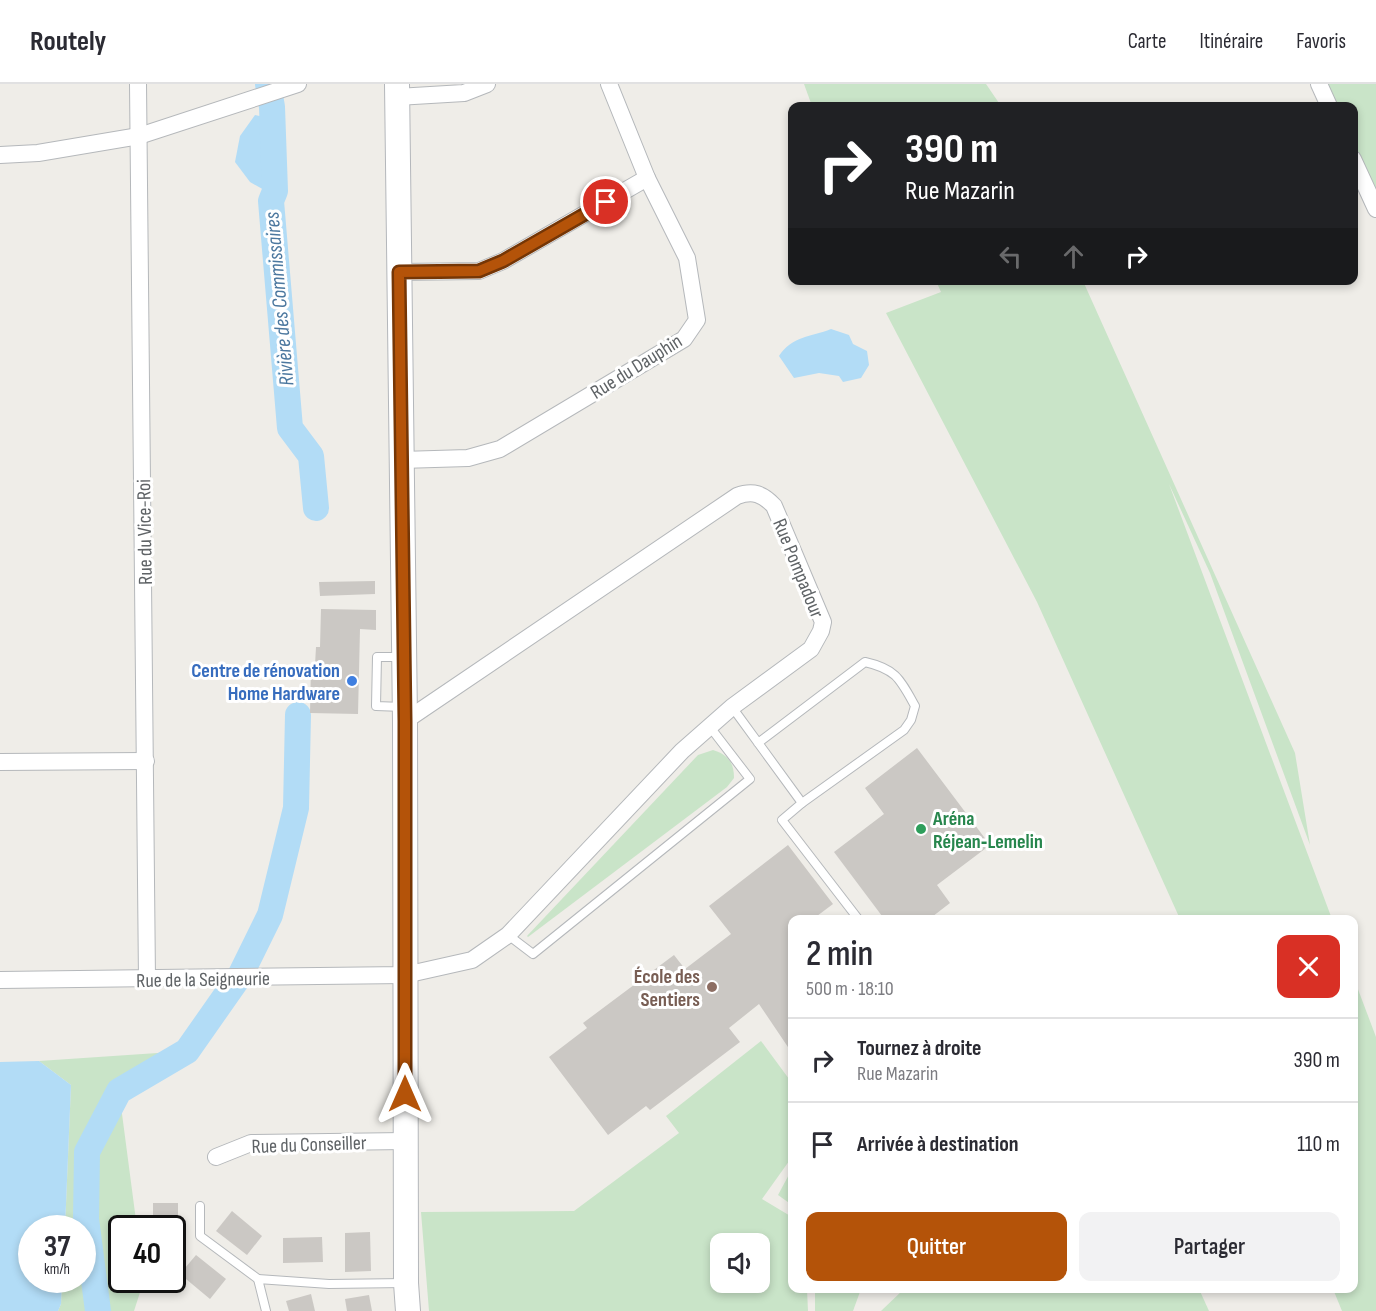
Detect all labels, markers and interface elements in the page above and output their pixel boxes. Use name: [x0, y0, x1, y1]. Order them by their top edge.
text: Routely: [30, 25, 106, 58]
text: Carte: [1128, 29, 1167, 54]
text: Itinéraire: [1200, 29, 1263, 54]
text: Favoris: [1296, 29, 1346, 54]
text: 390 m: [905, 124, 998, 175]
icon: right: [806, 126, 884, 204]
text: Rue Mazarin: [905, 175, 1015, 207]
pin: [580, 176, 631, 227]
icon: arrive: [589, 185, 622, 218]
water label: Rivière des Commissaires: [259, 210, 300, 387]
icon: left: [994, 240, 1027, 273]
icon: ahead: [1057, 240, 1090, 273]
icon: right: [1120, 240, 1153, 273]
street label: Rue du Dauphin: [586, 329, 687, 404]
street label: Rue du Vice-Roi: [132, 479, 158, 585]
street label: Rue Pompadour: [767, 515, 829, 622]
place label: Centre de rénovation Home Hardware: [191, 659, 340, 706]
marker: Centre de rénovation Home Hardware: [345, 674, 359, 688]
place label: Aréna Réjean‑Lemelin: [932, 807, 1043, 854]
marker: Aréna Réjean‑Lemelin: [914, 822, 928, 836]
text: 2 min: [806, 933, 873, 976]
button: close: [1277, 935, 1340, 998]
place label: École des Sentiers: [634, 965, 700, 1012]
street label: Rue de la Seigneurie: [136, 967, 270, 993]
text: 500 m · 18:10: [806, 977, 894, 1001]
marker: École des Sentiers: [705, 980, 719, 994]
text: Tournez à droite: [857, 1035, 982, 1062]
icon: right: [806, 1044, 839, 1077]
text: 390 m: [1294, 1047, 1340, 1074]
position arrow: [373, 1062, 437, 1126]
text: Rue Mazarin: [857, 1062, 938, 1086]
icon: arrive: [806, 1128, 839, 1161]
street label: Rue du Conseiller: [251, 1131, 367, 1159]
text: Arrivée à destination: [857, 1131, 1019, 1158]
text: 110 m: [1297, 1131, 1340, 1158]
button: Quitter: [806, 1212, 1067, 1281]
button: Partager: [1079, 1212, 1340, 1281]
speed limit sign: 40: [108, 1215, 186, 1293]
text: 37: [44, 1229, 70, 1265]
map controls: [710, 1233, 770, 1293]
button: sound: [710, 1233, 770, 1293]
text: km/h: [44, 1260, 70, 1279]

